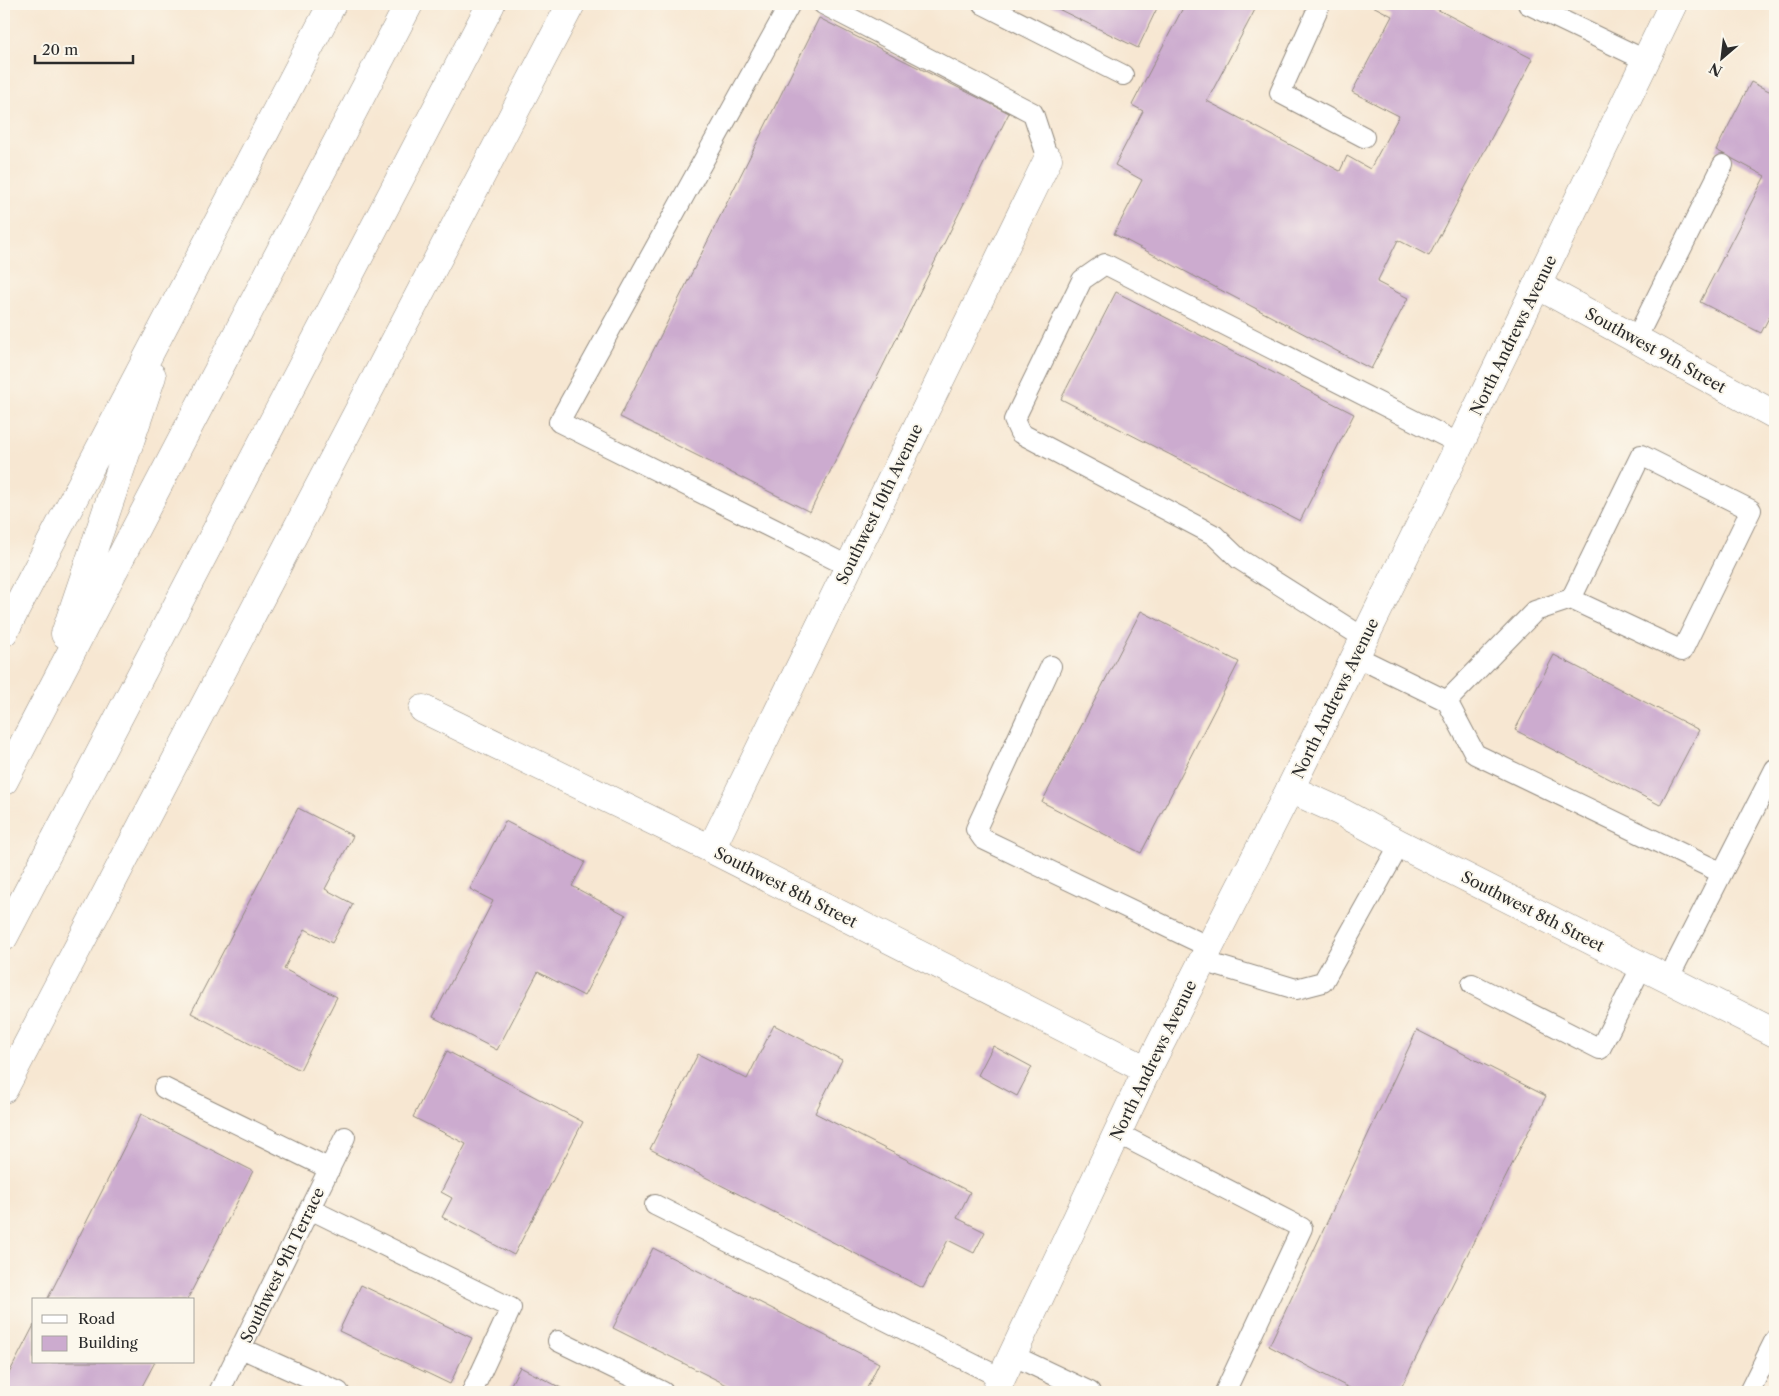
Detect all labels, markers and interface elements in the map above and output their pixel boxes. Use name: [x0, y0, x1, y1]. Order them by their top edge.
scale bar: [35, 32, 132, 64]
north arrow: [1696, 32, 1746, 82]
text: 20 m: [42, 40, 78, 59]
text: N: [1706, 59, 1725, 80]
street label: North Andrews Avenue: [1465, 252, 1561, 418]
street label: Southwest 9th Street: [1582, 303, 1730, 397]
street label: Southwest 10th Avenue: [831, 420, 927, 588]
street label: North Andrews Avenue: [1287, 615, 1383, 781]
street label: Southwest 8th Street: [711, 842, 861, 932]
street label: Southwest 8th Street: [1458, 866, 1608, 956]
street label: North Andrews Avenue: [1105, 977, 1201, 1143]
street label: Southwest 9th Terrace: [236, 1184, 328, 1346]
legend: [32, 1298, 195, 1364]
text: Road: [78, 1309, 115, 1328]
text: Building: [78, 1333, 138, 1352]

